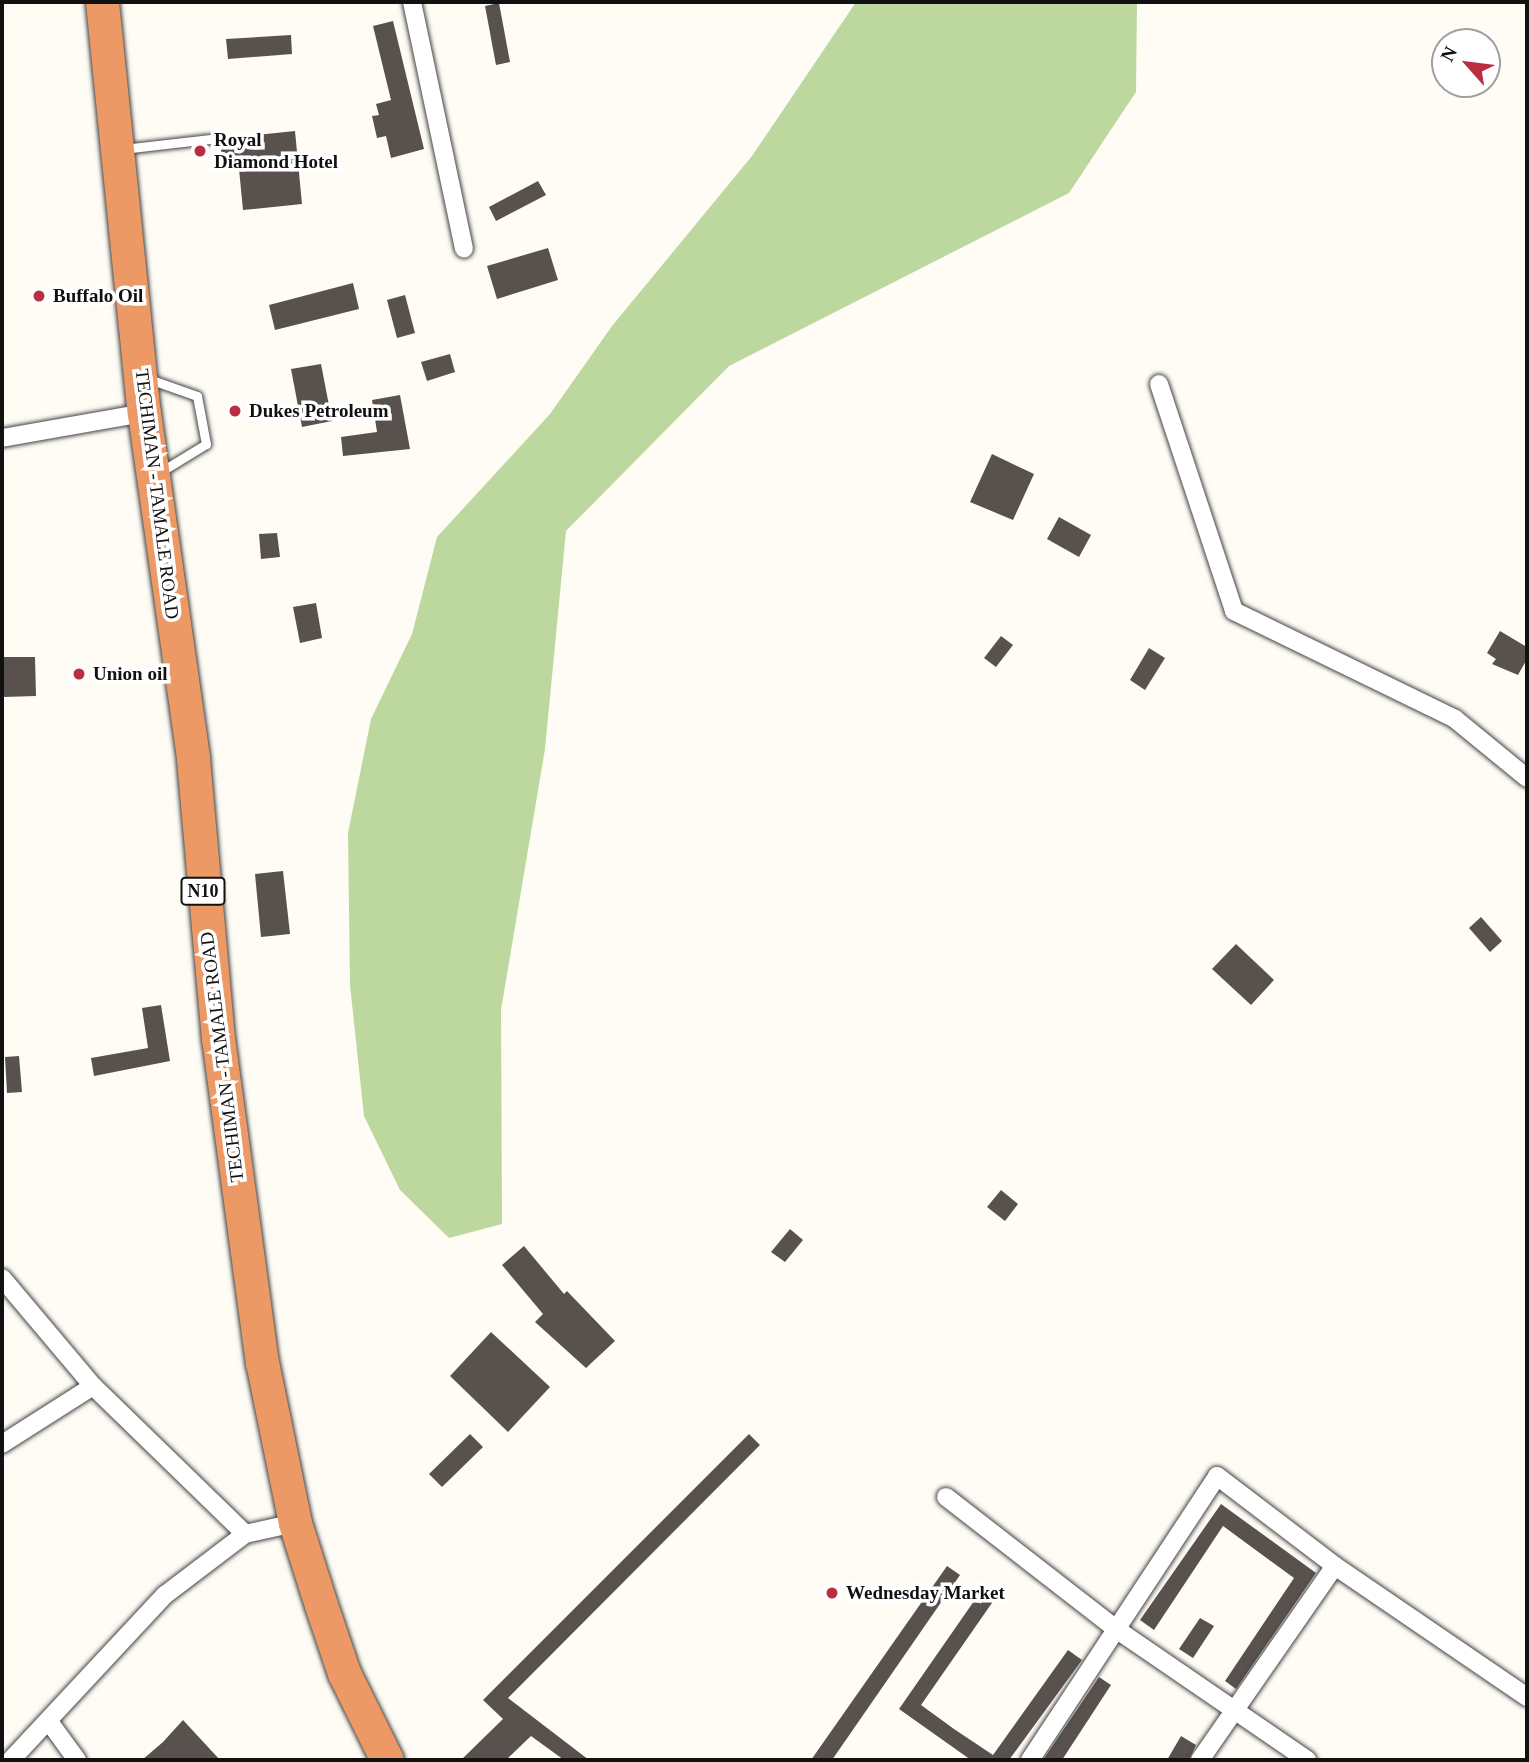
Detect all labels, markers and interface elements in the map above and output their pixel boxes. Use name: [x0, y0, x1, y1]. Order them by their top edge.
north arrow: [1431, 28, 1501, 98]
text: N: [1436, 43, 1461, 65]
place label: Royal Diamond Hotel: [214, 129, 338, 173]
marker: Royal Diamond Hotel: [192, 143, 208, 159]
place label: Buffalo Oil: [53, 285, 143, 307]
marker: Buffalo Oil: [31, 288, 47, 304]
street label: TECHIMAN - TAMALE ROAD: [130, 367, 184, 621]
place label: Dukes Petroleum: [249, 400, 388, 422]
marker: Dukes Petroleum: [227, 403, 243, 419]
place label: Union oil: [93, 663, 167, 685]
marker: Union oil: [71, 666, 87, 682]
road number: N10: [180, 876, 226, 906]
street label: TECHIMAN - TAMALE ROAD: [195, 930, 249, 1184]
place label: Wednesday Market: [846, 1582, 1005, 1604]
marker: Wednesday Market: [824, 1585, 840, 1601]

